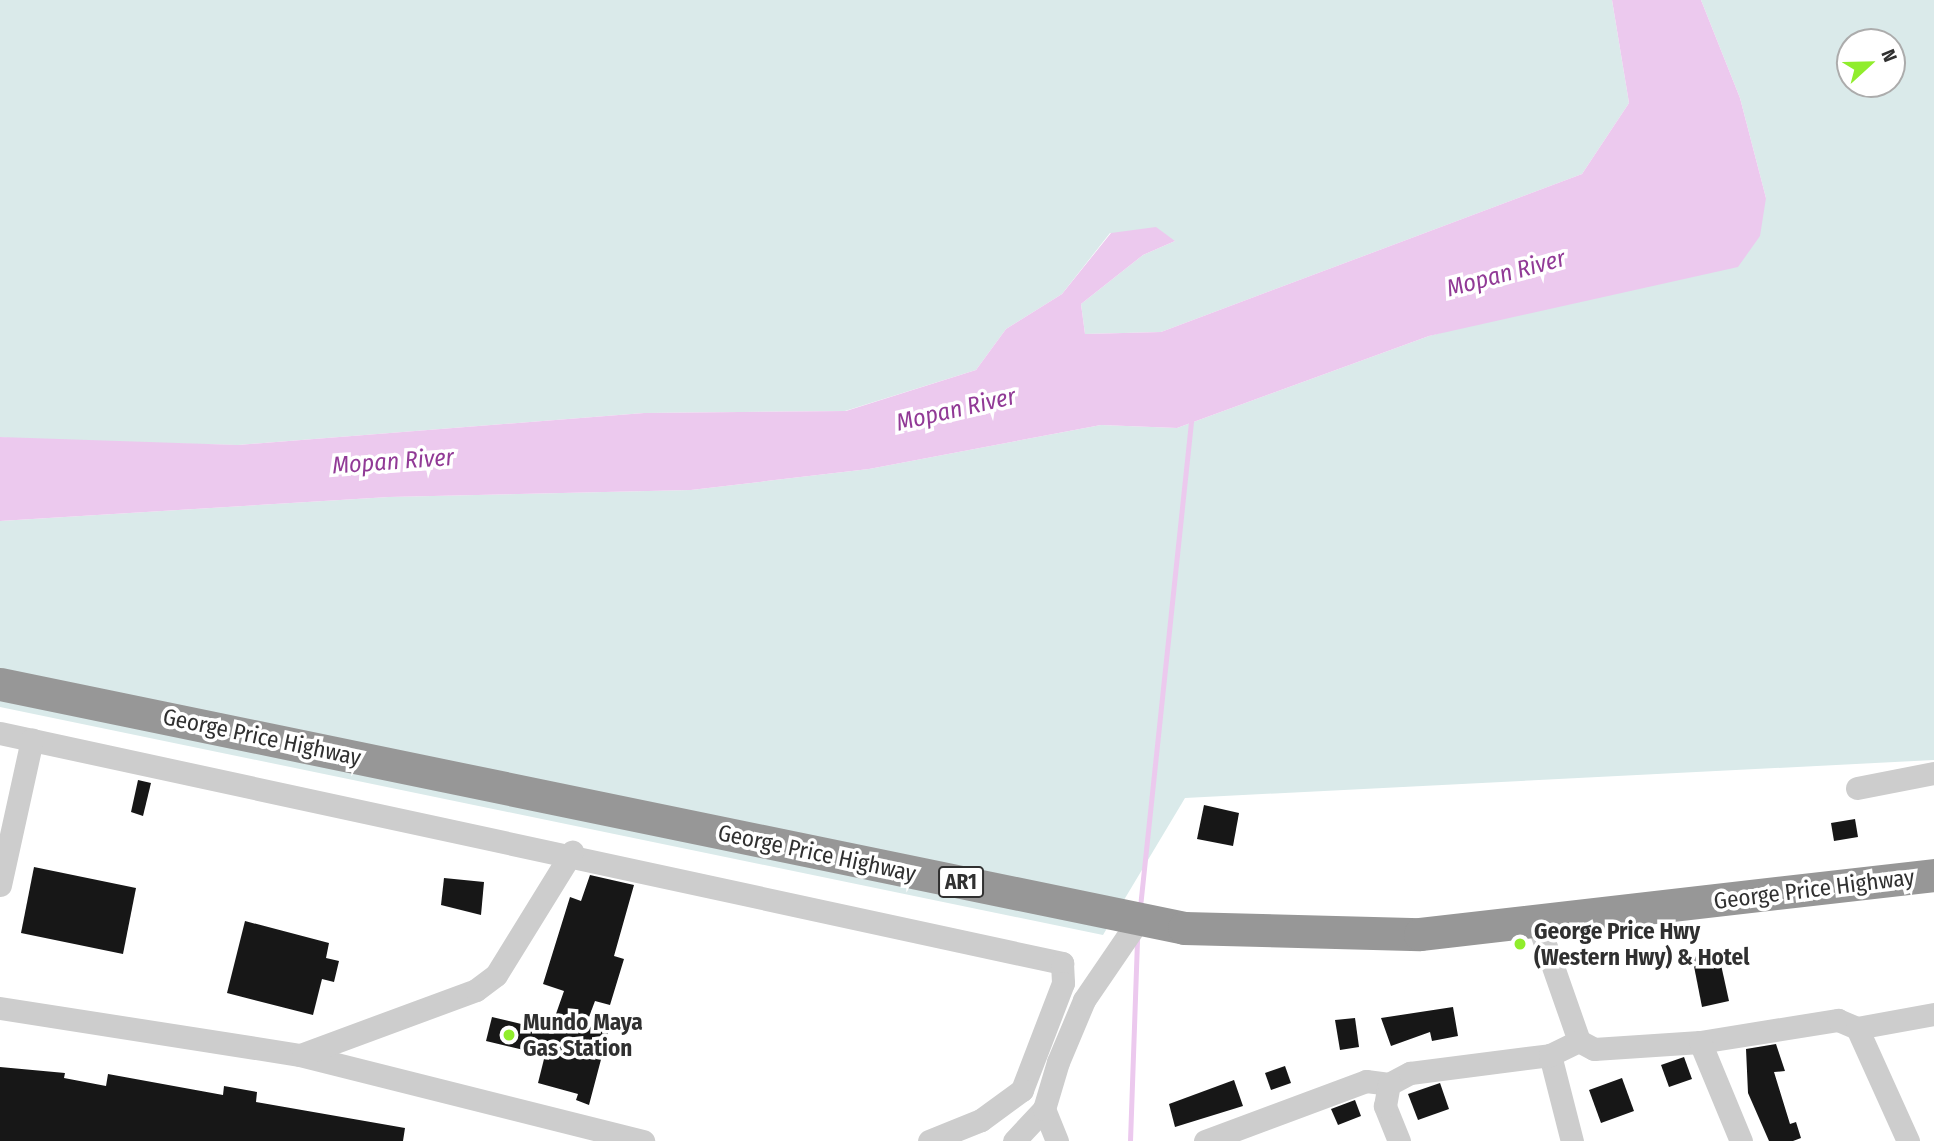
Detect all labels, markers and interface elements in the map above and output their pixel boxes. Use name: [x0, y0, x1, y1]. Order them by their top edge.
north arrow: [1836, 28, 1906, 98]
text: N: [1876, 46, 1902, 65]
water label: Mopan River: [1443, 244, 1569, 304]
water label: Mopan River: [893, 382, 1019, 438]
water label: Mopan River: [331, 443, 455, 481]
street label: George Price Highway: [160, 703, 364, 771]
street label: George Price Highway: [715, 819, 919, 887]
street label: George Price Highway: [1712, 863, 1916, 915]
road number: AR1: [936, 864, 986, 900]
place label: George Price Hwy (Western Hwy) & Hotel: [1534, 917, 1749, 971]
marker: George Price Hwy (Western Hwy) & Hotel: [1512, 936, 1528, 952]
place label: Mundo Maya Gas Station: [523, 1008, 643, 1062]
marker: Mundo Maya Gas Station: [501, 1027, 517, 1043]

